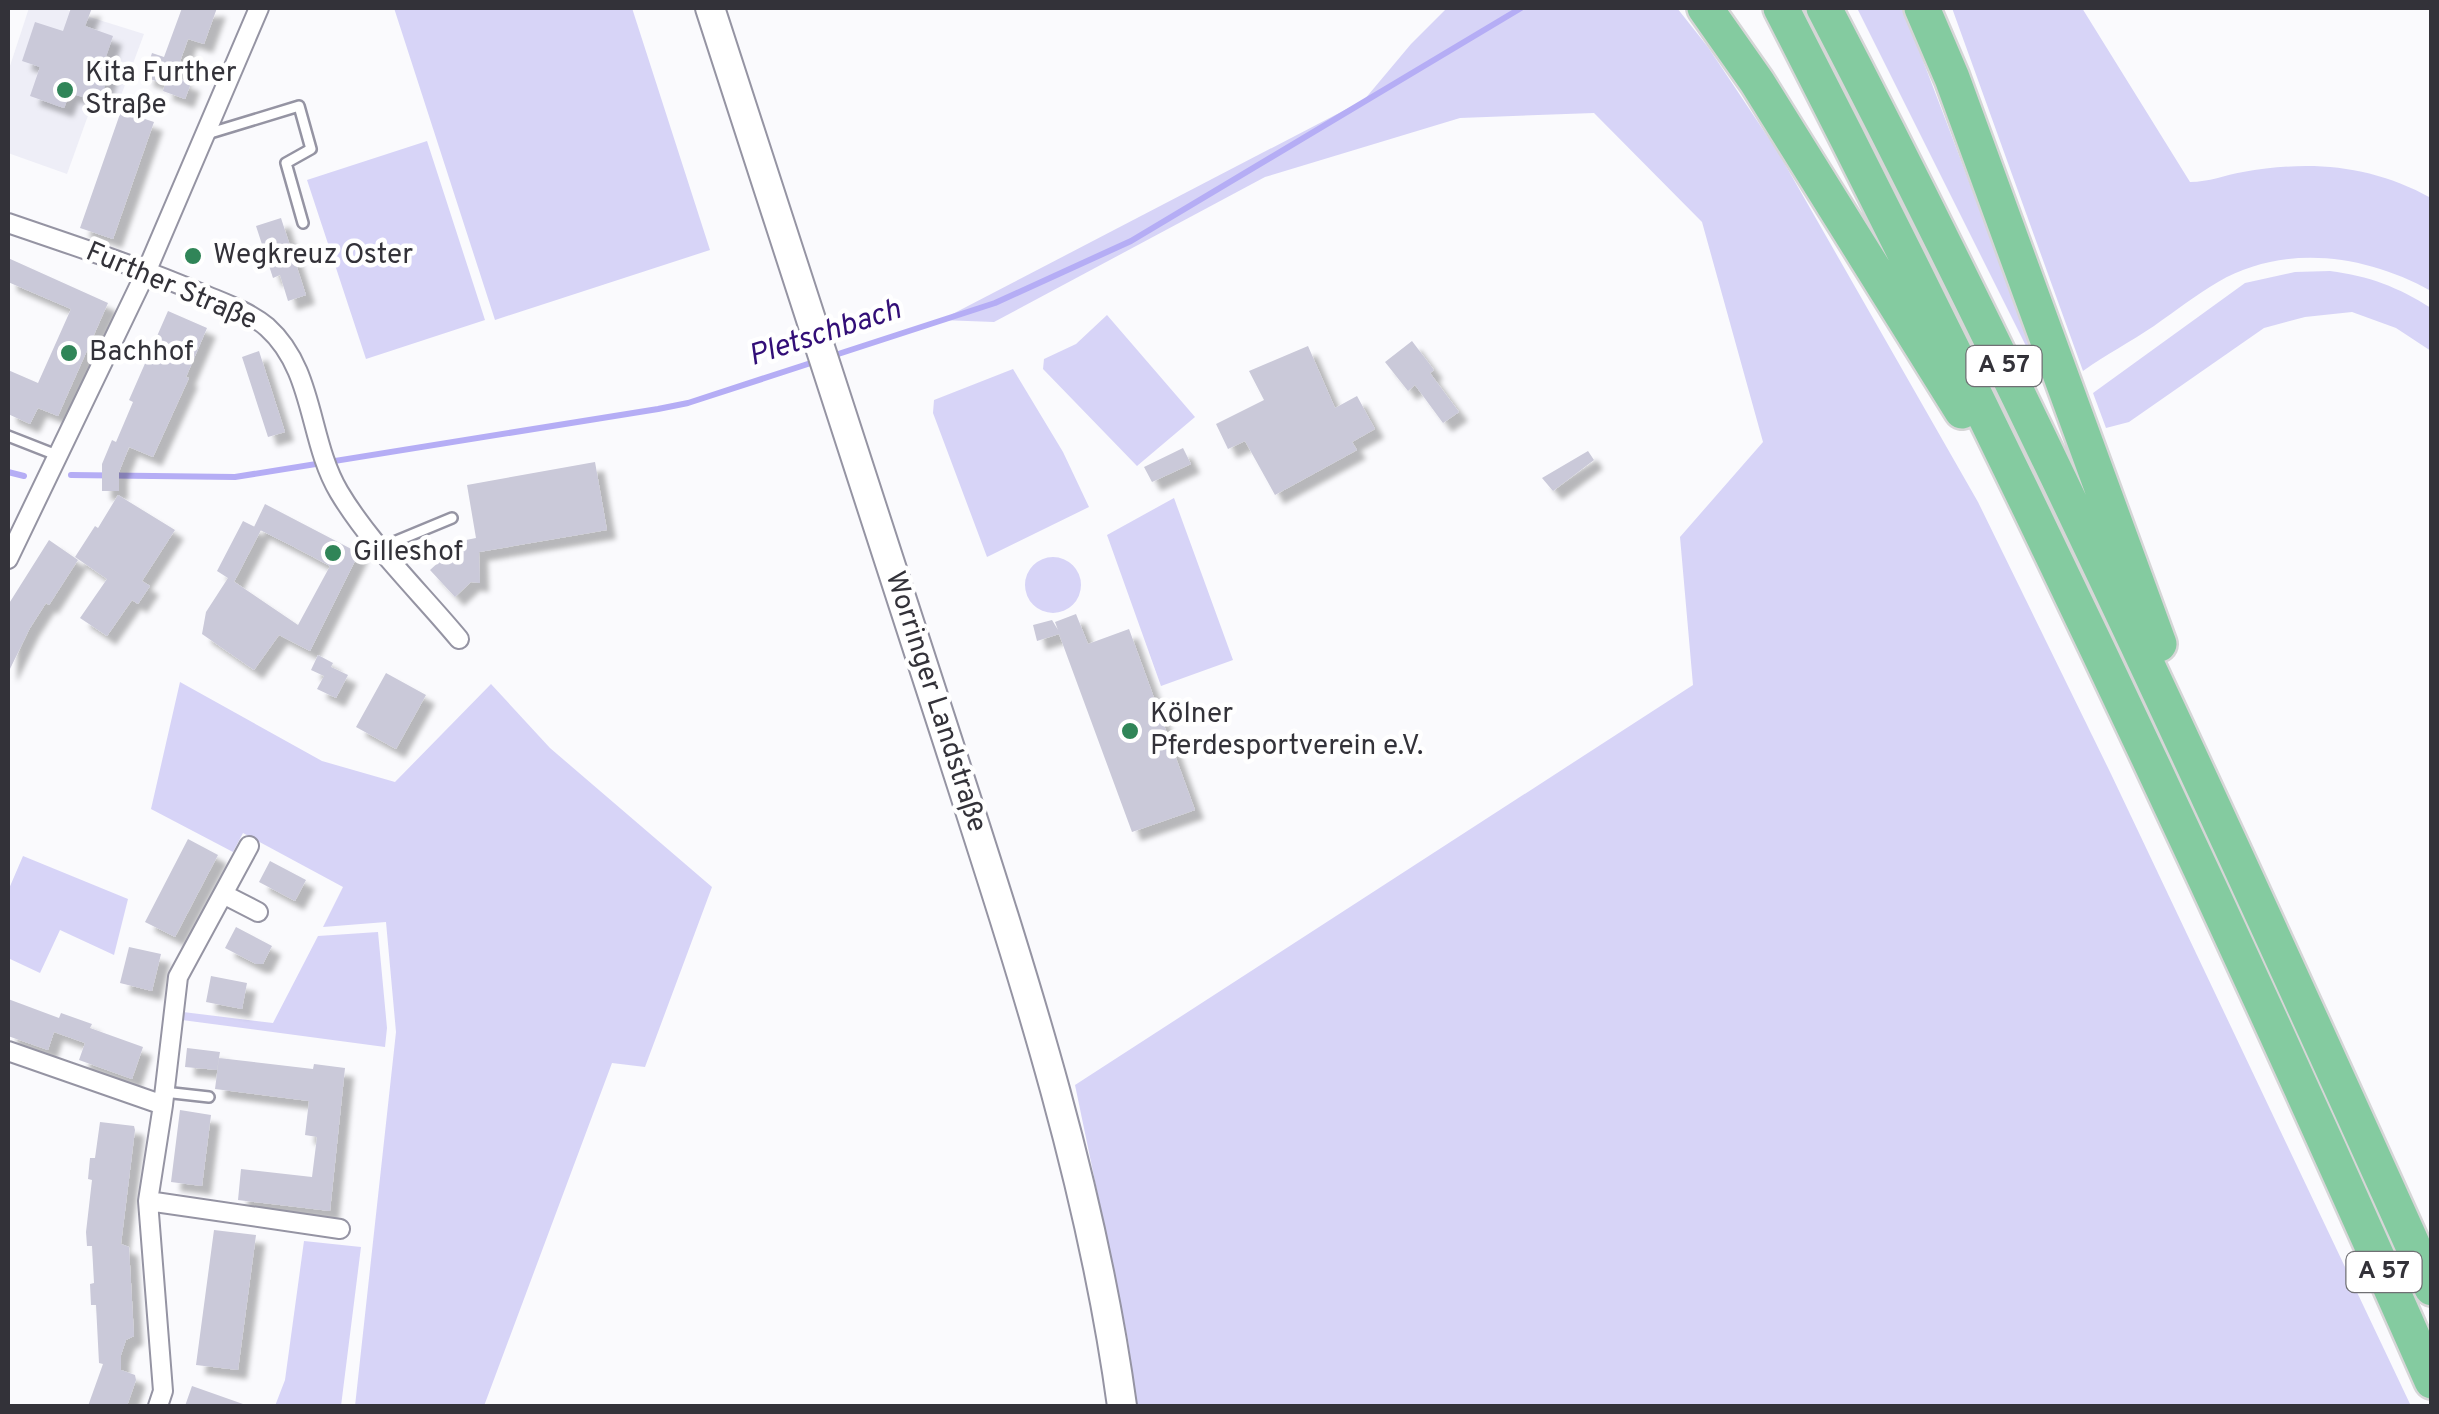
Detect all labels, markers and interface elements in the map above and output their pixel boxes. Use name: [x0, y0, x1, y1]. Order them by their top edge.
place label: Kita Further Straße: [85, 56, 237, 124]
marker: Kita Further Straße: [54, 79, 76, 101]
street label: Further Straße: [80, 235, 262, 339]
place label: Wegkreuz Oster: [213, 238, 413, 274]
marker: Wegkreuz Oster: [182, 245, 204, 267]
water label: Pletschbach: [744, 292, 906, 376]
place label: Bachhof: [89, 335, 193, 371]
marker: Bachhof: [58, 342, 80, 364]
road number: A 57: [1966, 346, 2042, 386]
place label: Gilleshof: [353, 535, 463, 571]
marker: Gilleshof: [322, 542, 344, 564]
street label: Worringer Landstraße: [876, 567, 994, 837]
place label: Kölner Pferdesportverein e.V.: [1150, 697, 1423, 765]
marker: Kölner Pferdesportverein e.V.: [1119, 720, 1141, 742]
road number: A 57: [2346, 1252, 2422, 1292]

